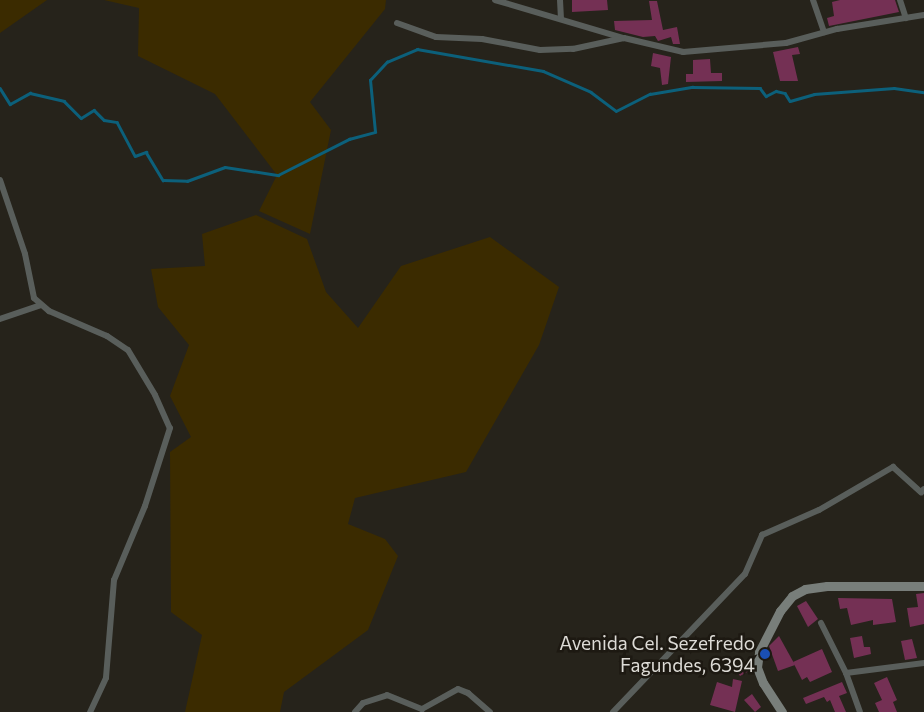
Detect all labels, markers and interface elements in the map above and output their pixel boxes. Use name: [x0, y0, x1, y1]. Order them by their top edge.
place label: Avenida Cel. Sezefredo Fagundes, 6394: [559, 632, 755, 676]
marker: Avenida Cel. Sezefredo Fagundes, 6394: [759, 648, 771, 660]

